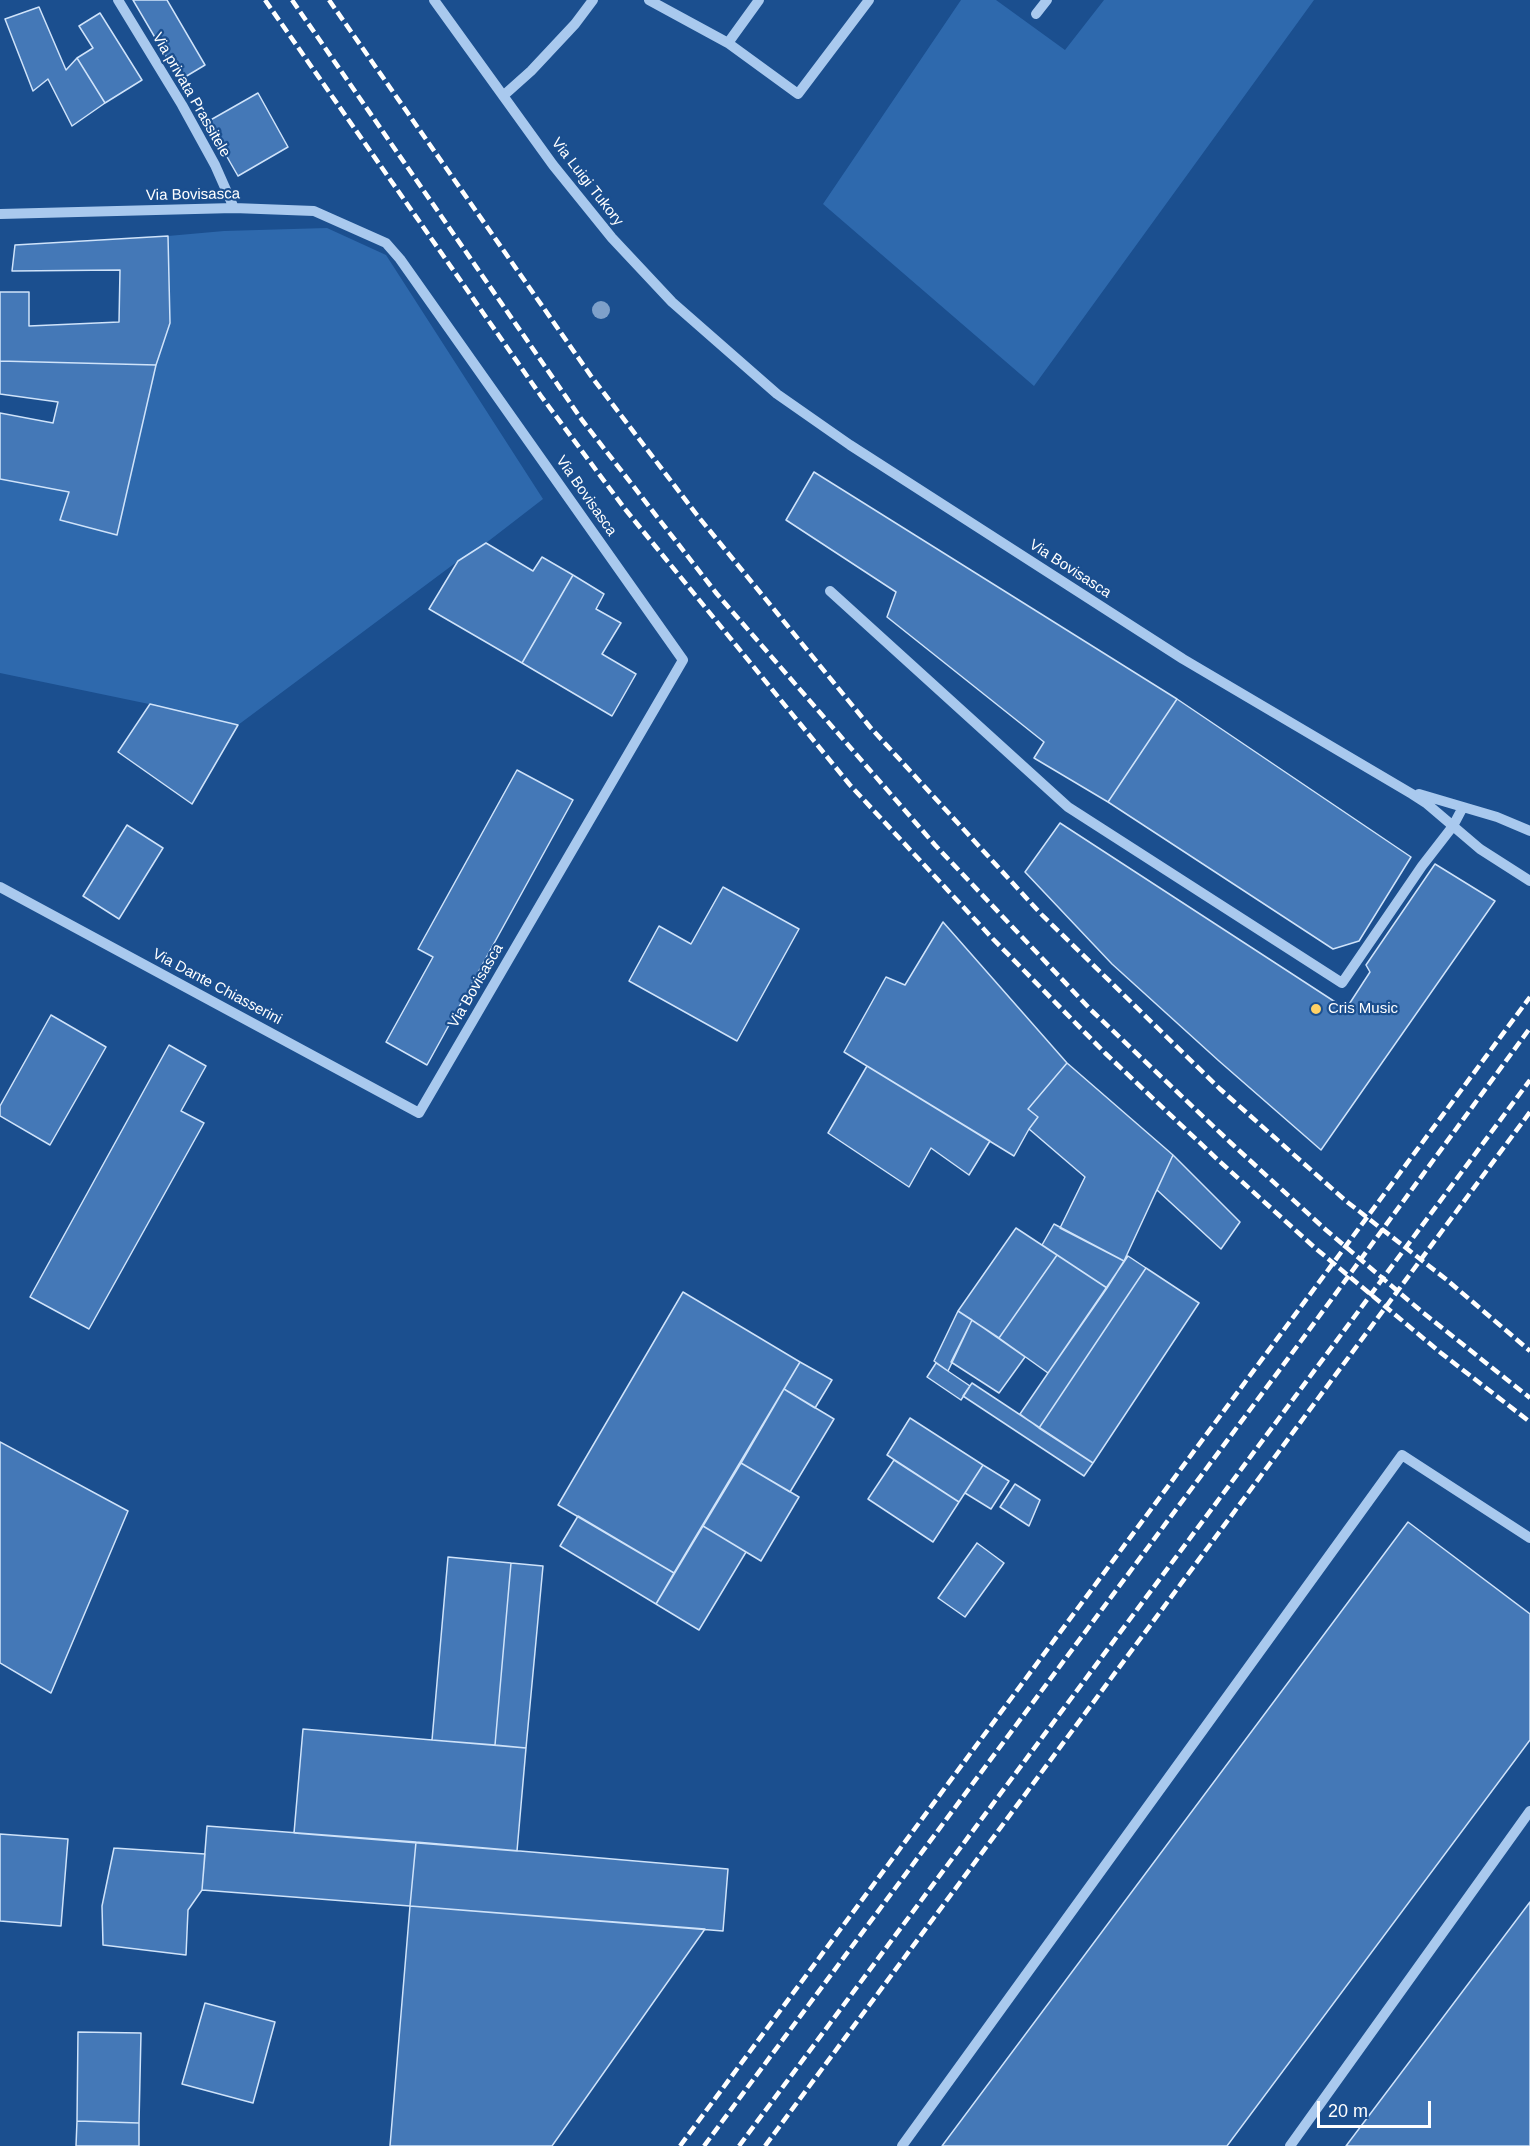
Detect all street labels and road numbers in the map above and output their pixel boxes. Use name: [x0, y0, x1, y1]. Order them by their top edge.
street label: Via privata Prassitele: [148, 30, 234, 160]
street label: Via Luigi Tukory: [547, 134, 627, 230]
street label: Via Bovisasca: [146, 185, 240, 205]
street label: Via Bovisasca: [552, 452, 620, 540]
street label: Via Bovisasca: [1026, 536, 1114, 602]
street label: Via Bovisasca: [445, 941, 507, 1031]
street label: Via Dante Chiasserini: [149, 945, 285, 1029]

